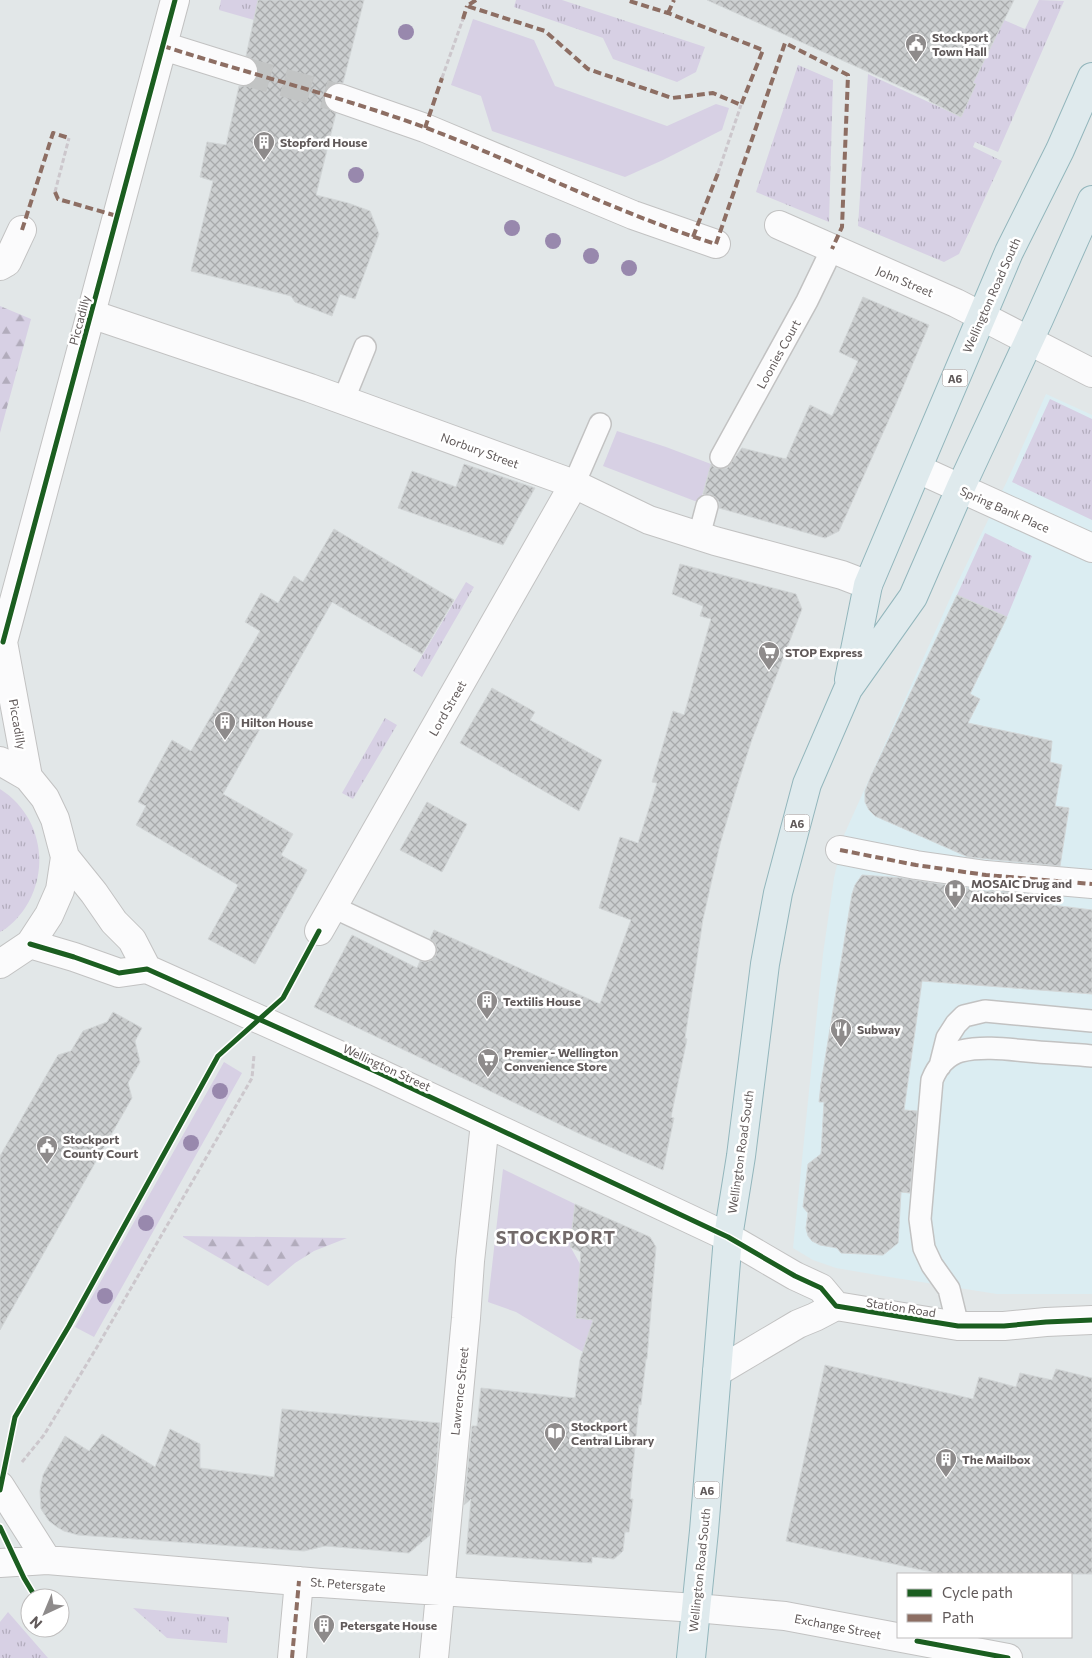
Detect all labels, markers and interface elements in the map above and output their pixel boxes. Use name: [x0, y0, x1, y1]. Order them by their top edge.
place label: Stockport Town Hall: [932, 30, 988, 58]
public building icon: Stockport Town Hall: [904, 32, 928, 63]
building icon: Stopford House: [252, 130, 276, 161]
place label: Stopford House: [280, 135, 367, 149]
street label: Wellington Road South: [959, 235, 1023, 355]
street label: John Street: [874, 263, 936, 300]
street label: Piccadilly: [66, 294, 92, 346]
street label: Loonies Court: [753, 317, 803, 391]
road number: A6: [942, 369, 968, 386]
street label: Norbury Street: [439, 429, 521, 471]
street label: Spring Bank Place: [958, 483, 1052, 535]
supermarket icon: STOP Express: [757, 640, 781, 671]
place label: STOP Express: [785, 645, 863, 659]
street label: Lord Street: [425, 678, 469, 738]
street label: Piccadilly: [7, 698, 29, 750]
building icon: Hilton House: [213, 710, 237, 741]
place label: Hilton House: [241, 715, 313, 729]
road number: A6: [784, 814, 810, 831]
place label: MOSAIC Drug and Alcohol Services: [971, 876, 1072, 904]
hospital icon: MOSAIC Drug and Alcohol Services: [943, 878, 967, 909]
building icon: Textilis House: [475, 989, 499, 1020]
place label: Textilis House: [503, 994, 581, 1008]
restaurant icon: Subway: [829, 1017, 853, 1048]
place label: Subway: [857, 1022, 901, 1036]
street label: Wellington Street: [341, 1040, 433, 1094]
place label: Premier - Wellington Convenience Store: [504, 1045, 618, 1073]
supermarket icon: Premier - Wellington Convenience Store: [476, 1047, 500, 1078]
street label: Wellington Road South: [724, 1089, 756, 1215]
place label: Stockport County Court: [63, 1132, 138, 1160]
public building icon: Stockport County Court: [35, 1134, 59, 1165]
district label: STOCKPORT: [496, 1226, 616, 1248]
street label: Station Road: [865, 1295, 937, 1319]
street label: Lawrence Street: [447, 1346, 471, 1436]
place label: Stockport Central Library: [571, 1419, 655, 1447]
library icon: Stockport Central Library: [543, 1421, 567, 1452]
building icon: The Mailbox: [934, 1447, 958, 1478]
place label: The Mailbox: [962, 1452, 1031, 1466]
road number: A6: [694, 1482, 720, 1498]
street label: Wellington Road South: [686, 1507, 712, 1633]
legend: [897, 1573, 1072, 1638]
street label: St. Petersgate: [310, 1574, 386, 1594]
text: Cycle path: [942, 1583, 1013, 1601]
north arrow: [20, 1588, 70, 1638]
text: Path: [942, 1608, 974, 1626]
street label: Exchange Street: [793, 1611, 883, 1641]
text: N: [26, 1613, 45, 1632]
building icon: Petersgate House: [312, 1613, 336, 1644]
place label: Petersgate House: [340, 1618, 437, 1632]

